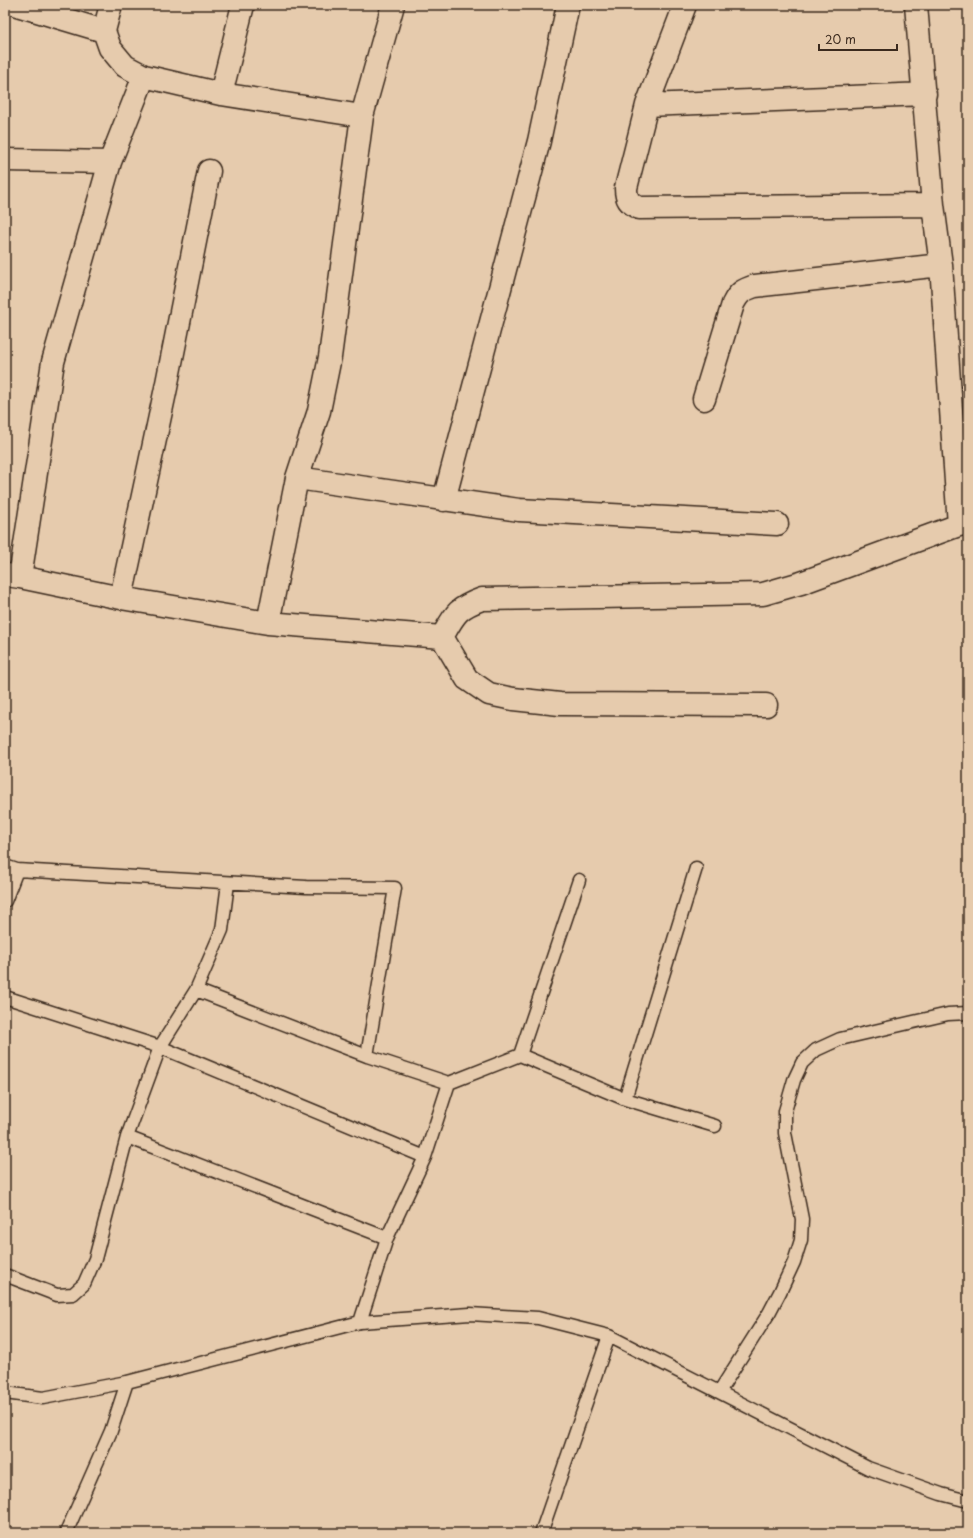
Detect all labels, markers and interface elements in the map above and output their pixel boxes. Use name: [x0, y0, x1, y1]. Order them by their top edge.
scale bar: [819, 26, 897, 52]
text: 20 m: [825, 30, 856, 48]

